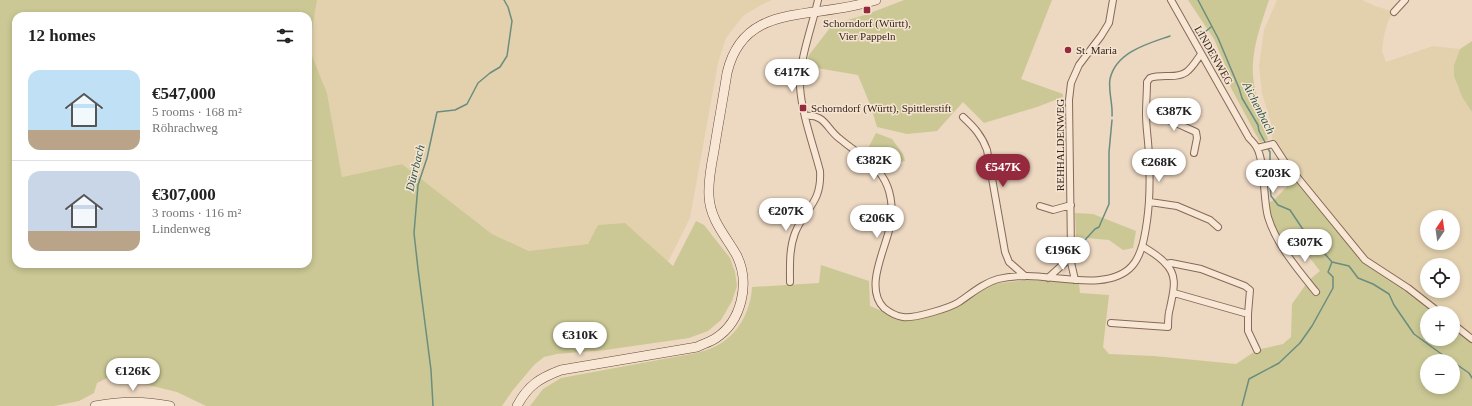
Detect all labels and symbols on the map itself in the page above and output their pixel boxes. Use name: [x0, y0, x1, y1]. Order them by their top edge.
marker: Schorndorf (Württ), Vier Pappeln: [862, 5, 872, 15]
place label: Schorndorf (Württ), Vier Pappeln: [823, 17, 911, 42]
street label: LINDENWEG: [1192, 23, 1236, 87]
place label: St. Maria: [1076, 44, 1117, 56]
marker: St. Maria: [1063, 45, 1073, 55]
pin: €417K: [764, 59, 820, 93]
water label: Aichenbach: [1239, 79, 1278, 136]
pin: €387K: [1146, 98, 1202, 132]
street label: REHHALDENWEG: [1054, 99, 1066, 191]
place label: Schorndorf (Württ), Spittlerstift: [811, 102, 951, 115]
marker: Schorndorf (Württ), Spittlerstift: [798, 103, 808, 113]
water label: Dürrbach: [402, 143, 428, 194]
pin: €382K: [846, 147, 902, 181]
pin: €268K: [1131, 149, 1187, 183]
pin: €547K: [975, 154, 1031, 188]
pin: €203K: [1245, 160, 1301, 194]
pin: €207K: [758, 198, 814, 232]
pin: €206K: [849, 205, 905, 239]
north arrow: [1420, 210, 1460, 250]
pin: €307K: [1277, 229, 1333, 263]
pin: €196K: [1035, 237, 1091, 271]
pin: €310K: [552, 322, 608, 356]
pin: €126K: [105, 358, 161, 392]

